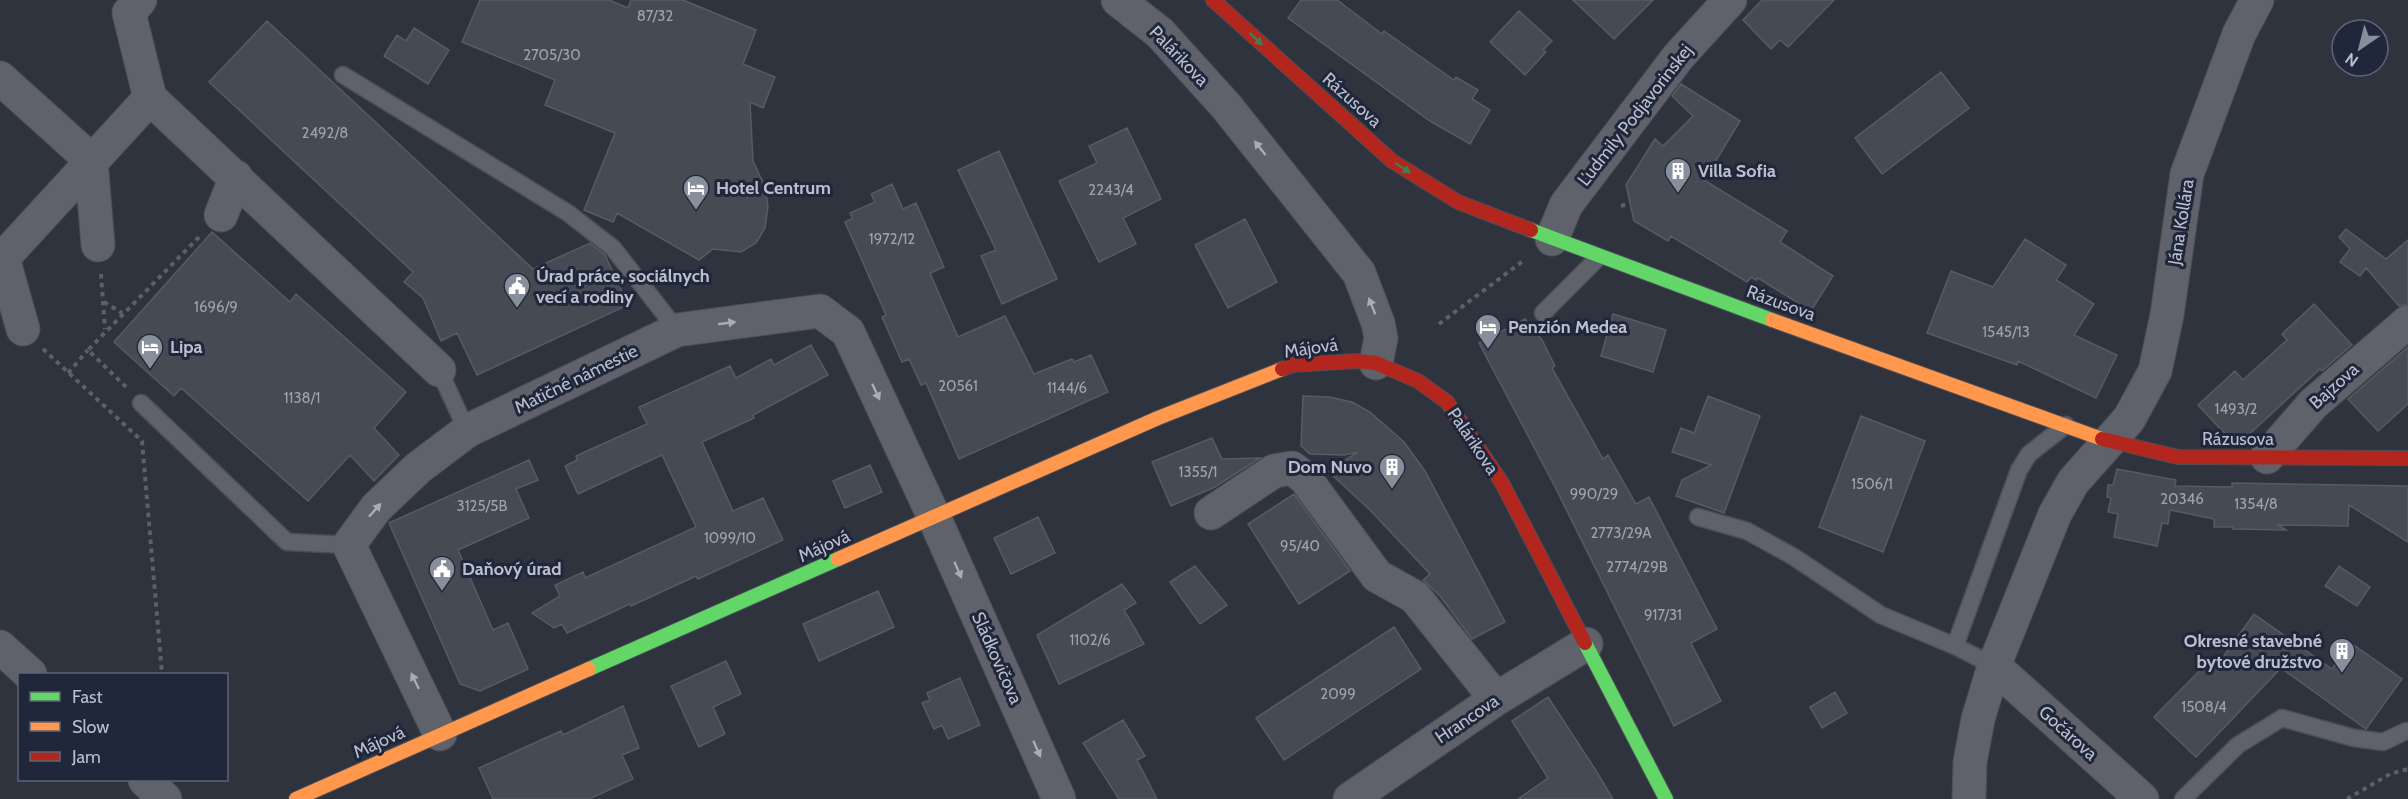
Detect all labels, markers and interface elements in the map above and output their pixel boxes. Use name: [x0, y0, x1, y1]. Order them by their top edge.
house number: 87/32: [637, 7, 673, 25]
north arrow: [2330, 18, 2390, 78]
street label: Palárikova: [1145, 21, 1214, 91]
one-way arrow: [1248, 32, 1263, 45]
street label: Ľudmily Podjavorinskej: [1573, 40, 1697, 190]
house number: 2705/30: [523, 46, 581, 64]
text: N: [2342, 49, 2362, 71]
street label: Rázusova: [1318, 68, 1386, 132]
house number: 2492/8: [302, 124, 348, 142]
one-way arrow: [1253, 140, 1266, 156]
building icon: Villa Sofia: [1663, 156, 1693, 194]
place label: Villa Sofia: [1698, 160, 1776, 182]
one-way arrow: [1395, 162, 1411, 173]
hotel icon: Hotel Centrum: [681, 173, 711, 211]
place label: Hotel Centrum: [716, 177, 831, 199]
street label: Jána Kollára: [2163, 177, 2199, 267]
house number: 2243/4: [1088, 181, 1134, 199]
house number: 1972/12: [869, 230, 915, 248]
place label: Úrad práce, sociálnych vecí a rodiny: [536, 265, 710, 308]
public building icon: Úrad práce, sociálnych vecí a rodiny: [502, 271, 532, 309]
street label: Rázusova: [1743, 280, 1819, 326]
one-way arrow: [1367, 297, 1376, 315]
house number: 1696/9: [194, 298, 238, 316]
hotel icon: Penzión Medea: [1473, 312, 1503, 350]
place label: Penzión Medea: [1508, 316, 1627, 338]
one-way arrow: [717, 318, 736, 328]
house number: 1545/13: [1982, 323, 2030, 341]
hotel icon: Lipa: [135, 332, 165, 370]
street label: Májová: [1283, 333, 1340, 363]
place label: Lipa: [170, 336, 203, 358]
street label: Matičné námestie: [511, 340, 641, 418]
street label: Bajzova: [2305, 358, 2363, 414]
house number: 20561: [938, 377, 978, 395]
house number: 1144/6: [1047, 379, 1087, 397]
one-way arrow: [871, 383, 880, 400]
house number: 1138/1: [284, 389, 320, 407]
house number: 1493/2: [2215, 400, 2258, 418]
street label: Palárikova: [1443, 403, 1504, 479]
street label: Rázusova: [2202, 428, 2274, 450]
building icon: Dom Nuvo: [1377, 452, 1407, 490]
place label: Dom Nuvo: [1288, 456, 1372, 478]
house number: 1355/1: [1179, 463, 1217, 481]
house number: 1506/1: [1851, 475, 1893, 493]
house number: 990/29: [1570, 485, 1618, 503]
house number: 20346: [2160, 490, 2204, 508]
house number: 1354/8: [2234, 495, 2278, 513]
house number: 3125/5B: [457, 497, 507, 515]
one-way arrow: [368, 503, 381, 518]
house number: 2773/29A: [1590, 524, 1652, 542]
street label: Májová: [795, 525, 854, 567]
house number: 1099/10: [704, 529, 756, 547]
house number: 95/40: [1280, 537, 1320, 555]
public building icon: Daňový úrad: [427, 554, 457, 592]
place label: Daňový úrad: [462, 558, 561, 580]
house number: 2774/29B: [1606, 558, 1668, 576]
one-way arrow: [953, 562, 963, 580]
house number: 917/31: [1644, 606, 1682, 624]
street label: Sládkovičova: [967, 608, 1027, 708]
place label: Okresné stavebné bytové družstvo: [2184, 630, 2322, 673]
house number: 1102/6: [1069, 631, 1111, 649]
building icon: Okresné stavebné bytové družstvo: [2327, 636, 2357, 674]
one-way arrow: [410, 672, 419, 689]
legend: [18, 673, 228, 781]
house number: 2099: [1320, 685, 1356, 703]
text: Fast: [72, 686, 103, 708]
street label: Hrancova: [1431, 690, 1503, 748]
house number: 1508/4: [2181, 698, 2227, 716]
street label: Gočárova: [2034, 701, 2102, 765]
text: Slow: [72, 716, 109, 738]
street label: Májová: [350, 721, 409, 763]
one-way arrow: [1032, 740, 1042, 758]
text: Jam: [71, 746, 101, 768]

